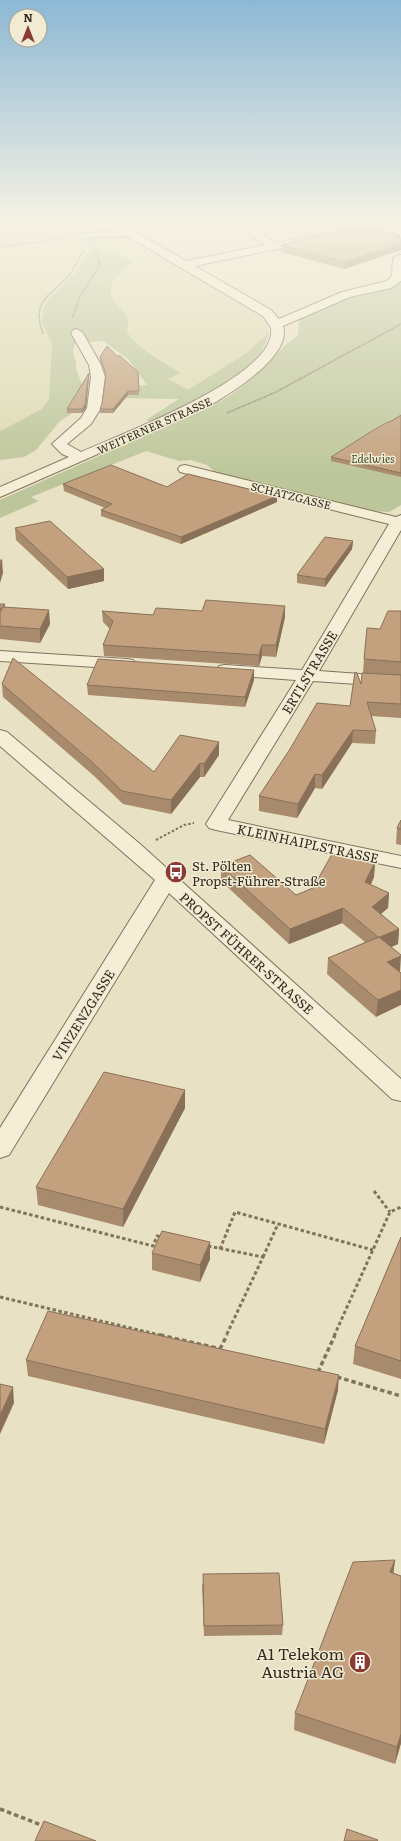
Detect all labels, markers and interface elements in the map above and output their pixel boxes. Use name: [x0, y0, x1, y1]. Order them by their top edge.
north arrow: [8, 8, 48, 48]
text: N: [23, 9, 33, 25]
street label: WEITERNER STRASSE: [94, 393, 214, 457]
park label: Edelwies: [351, 450, 395, 466]
street label: SCHATZGASSE: [249, 477, 333, 513]
street label: ERTLSTRASSE: [277, 627, 341, 717]
street label: KLEINHAIPLSTRASSE: [235, 819, 381, 867]
place label: St. Pölten Propst-Führer-Straße: [192, 856, 326, 890]
bus stop icon: St. Pölten Propst-Führer-Straße: [163, 859, 189, 885]
street label: PROPST FÜHRER-STRASSE: [176, 888, 318, 1018]
street label: VINZENZGASSE: [47, 965, 119, 1065]
place label: A1 Telekom Austria AG: [256, 1641, 344, 1683]
building icon: A1 Telekom Austria AG: [347, 1649, 373, 1675]

